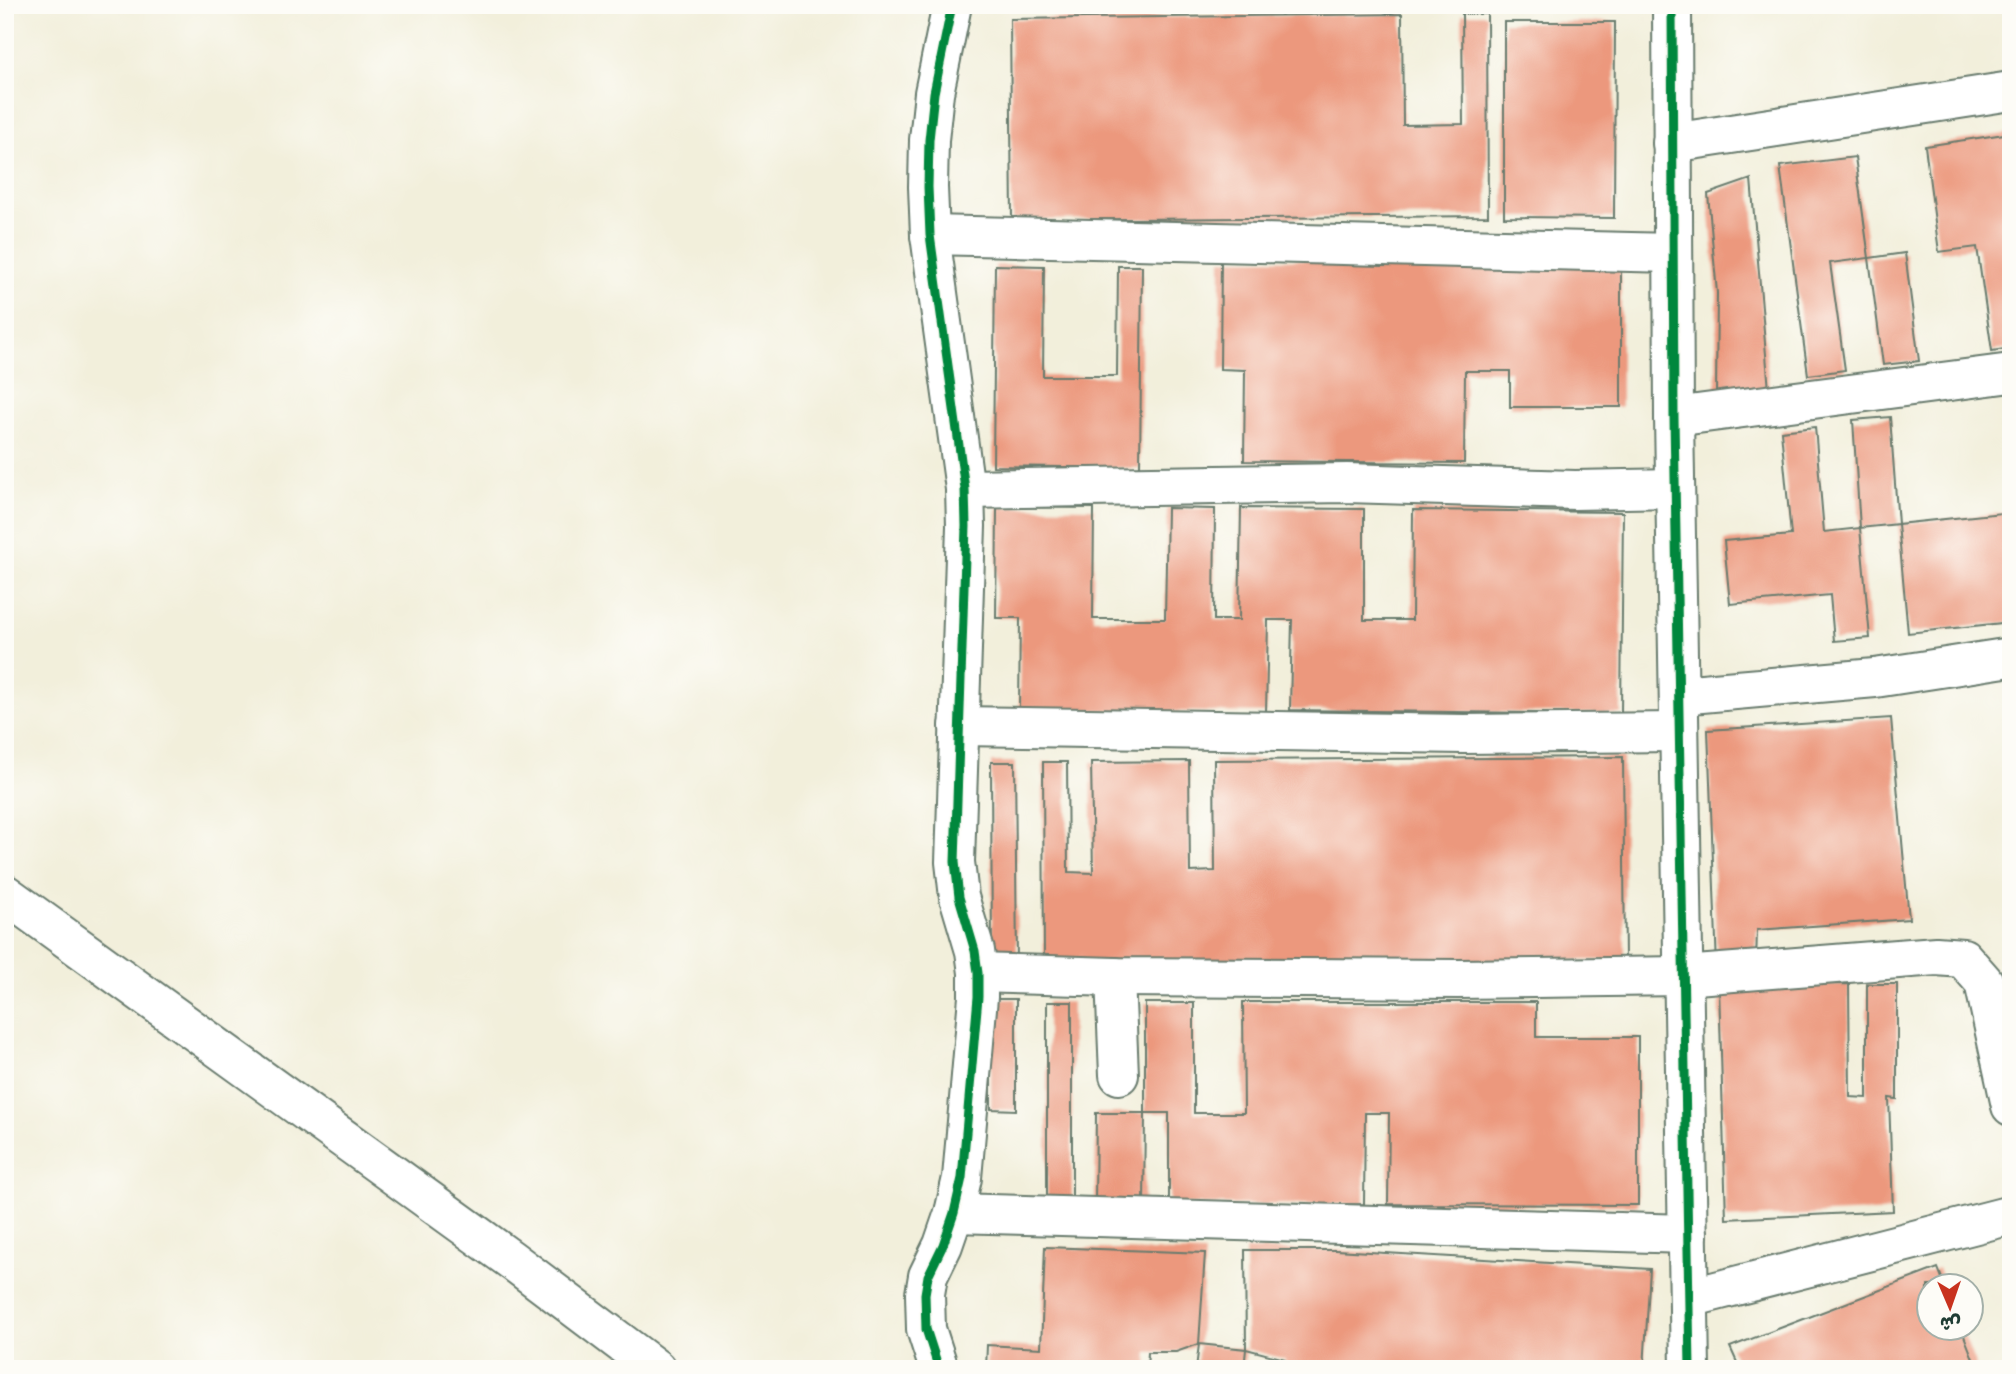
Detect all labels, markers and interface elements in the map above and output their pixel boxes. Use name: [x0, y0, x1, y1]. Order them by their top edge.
north arrow: [1914, 1272, 1984, 1342]
text: ش: [1939, 1308, 1961, 1335]

